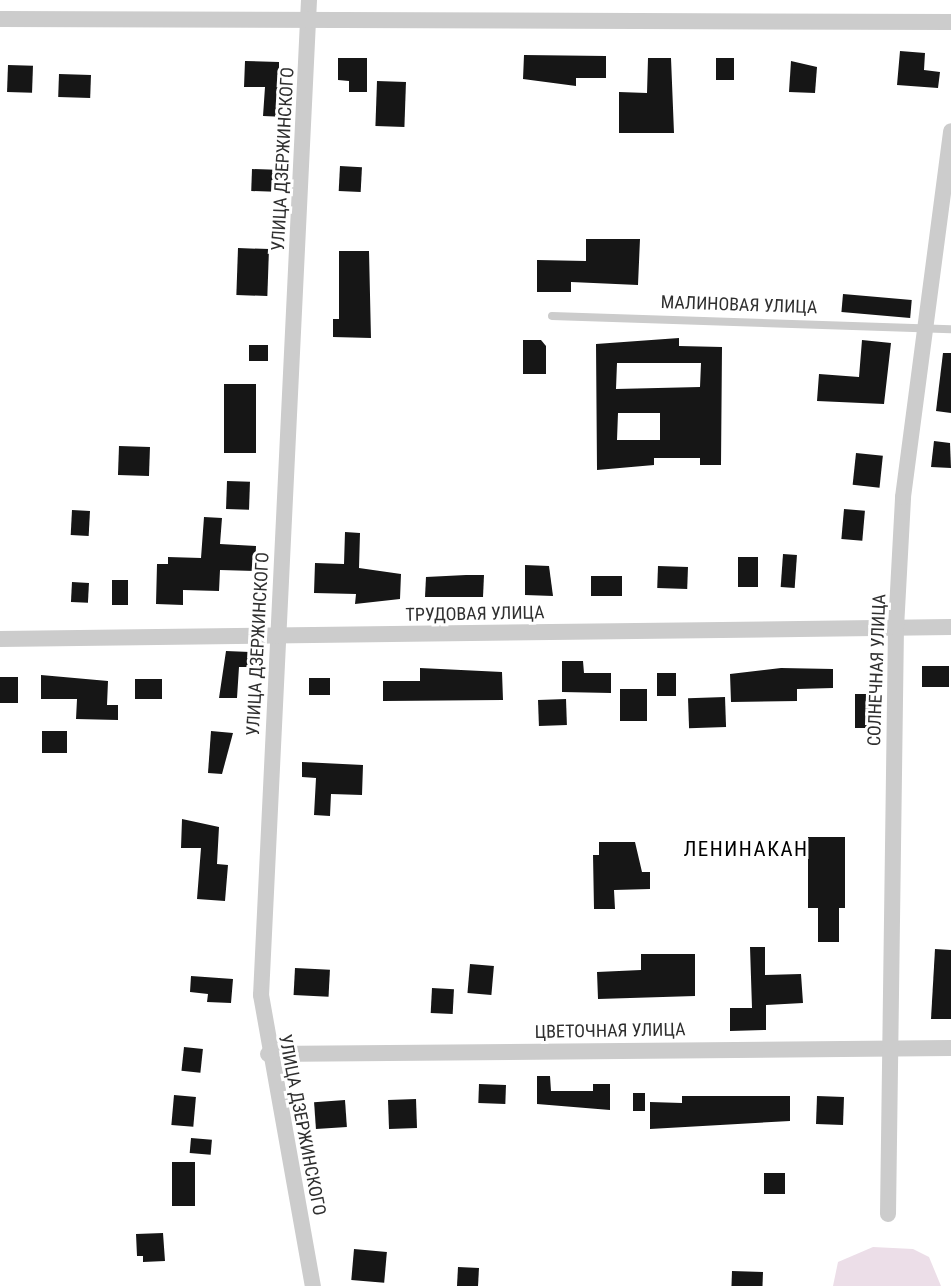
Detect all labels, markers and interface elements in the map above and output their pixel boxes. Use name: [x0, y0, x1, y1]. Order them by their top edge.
street label: УЛИЦА ДЗЕРЖИНСКОГО: [267, 67, 299, 251]
street label: МАЛИНОВАЯ УЛИЦА: [660, 291, 818, 319]
street label: УЛИЦА ДЗЕРЖИНСКОГО: [242, 552, 274, 736]
street label: СОЛНЕЧНАЯ УЛИЦА: [864, 593, 890, 747]
street label: ТРУДОВАЯ УЛИЦА: [405, 602, 545, 626]
district label: ЛЕНИНАКАН: [683, 836, 809, 862]
street label: ЦВЕТОЧНАЯ УЛИЦА: [534, 1019, 686, 1043]
street label: УЛИЦА ДЗЕРЖИНСКОГО: [274, 1033, 330, 1217]

